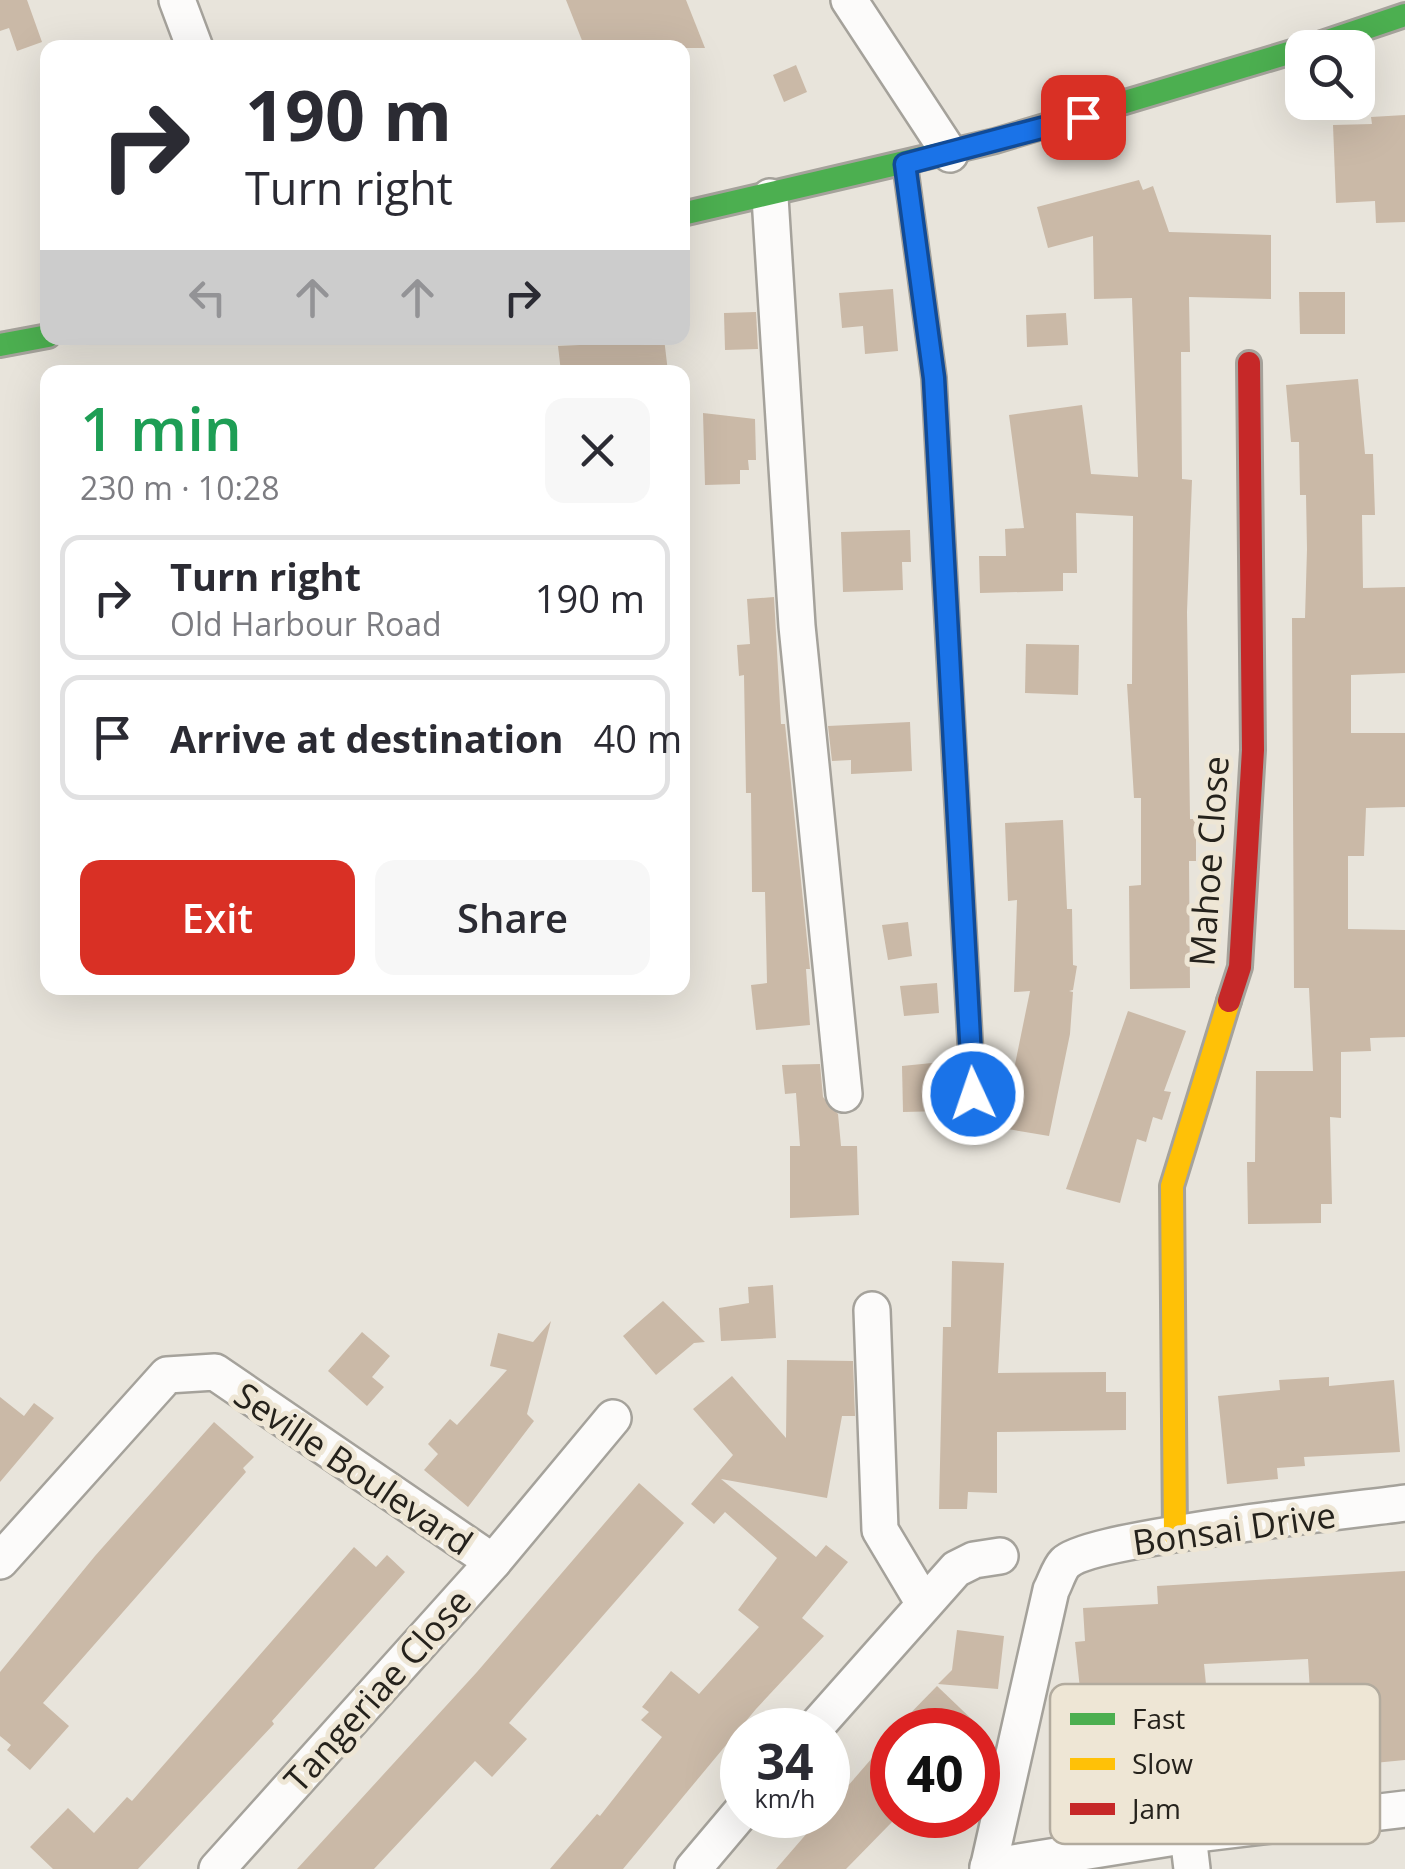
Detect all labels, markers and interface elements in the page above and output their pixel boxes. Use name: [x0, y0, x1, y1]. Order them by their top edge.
map controls: [1285, 30, 1375, 120]
button: search: [1285, 30, 1375, 120]
text: 190 m: [245, 66, 452, 162]
pin: [1041, 75, 1126, 160]
icon: right: [80, 80, 210, 210]
icon: arrive: [1056, 90, 1111, 145]
text: Turn right: [245, 157, 453, 218]
icon: left: [180, 270, 235, 325]
icon: ahead: [285, 270, 340, 325]
icon: ahead: [390, 270, 445, 325]
icon: right: [495, 270, 550, 325]
text: 1 min: [80, 387, 242, 469]
button: close: [545, 398, 650, 503]
text: 230 m · 10:28: [80, 466, 279, 509]
text: Turn right: [170, 550, 361, 602]
icon: right: [85, 570, 140, 625]
text: 190 m: [535, 572, 645, 624]
text: Old Harbour Road: [170, 602, 442, 645]
icon: arrive: [85, 710, 140, 765]
text: Arrive at destination: [170, 712, 564, 764]
text: 40 m: [594, 712, 682, 764]
street label: Mahoe Close: [1177, 754, 1239, 968]
button: Exit: [80, 860, 355, 975]
button: Share: [375, 860, 650, 975]
position arrow: [921, 1042, 1025, 1146]
street label: Seville Boulevard: [226, 1371, 482, 1565]
street label: Bonsai Drive: [1129, 1490, 1339, 1566]
street label: Tangeriae Close: [273, 1578, 481, 1802]
legend: [1050, 1684, 1380, 1844]
text: Fast: [1132, 1699, 1185, 1737]
speed limit sign: 40: [870, 1708, 1000, 1838]
text: 34: [756, 1727, 814, 1795]
text: Slow: [1132, 1744, 1193, 1782]
text: km/h: [755, 1781, 815, 1815]
text: Jam: [1129, 1789, 1181, 1827]

